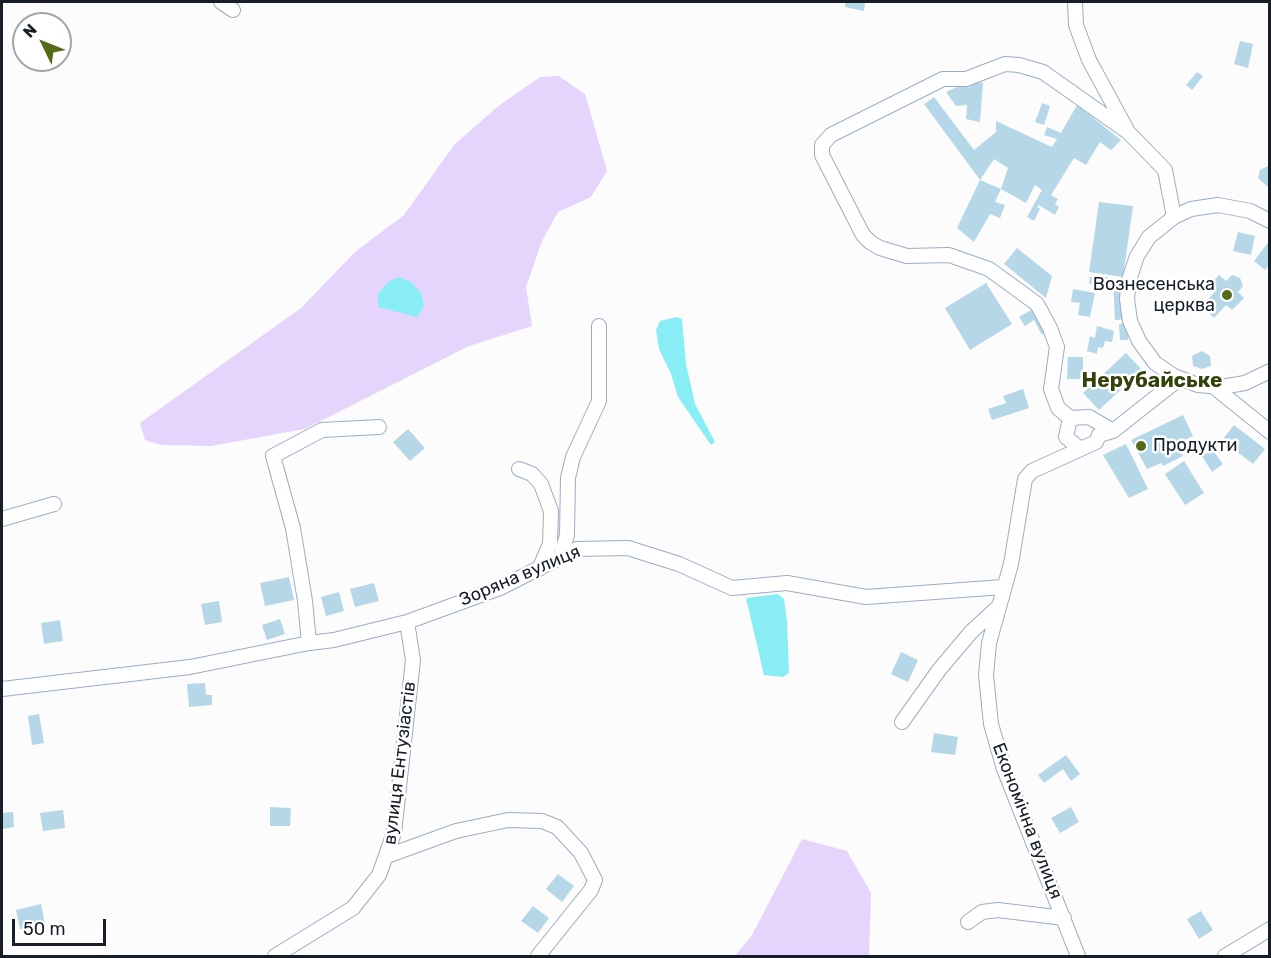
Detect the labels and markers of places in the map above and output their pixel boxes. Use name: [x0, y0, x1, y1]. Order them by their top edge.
place label: Вознесенська церква: [1093, 274, 1215, 316]
marker: Вознесенська церква: [1220, 288, 1234, 302]
place label: Продукти: [1153, 435, 1237, 457]
marker: Продукти: [1134, 439, 1148, 453]

